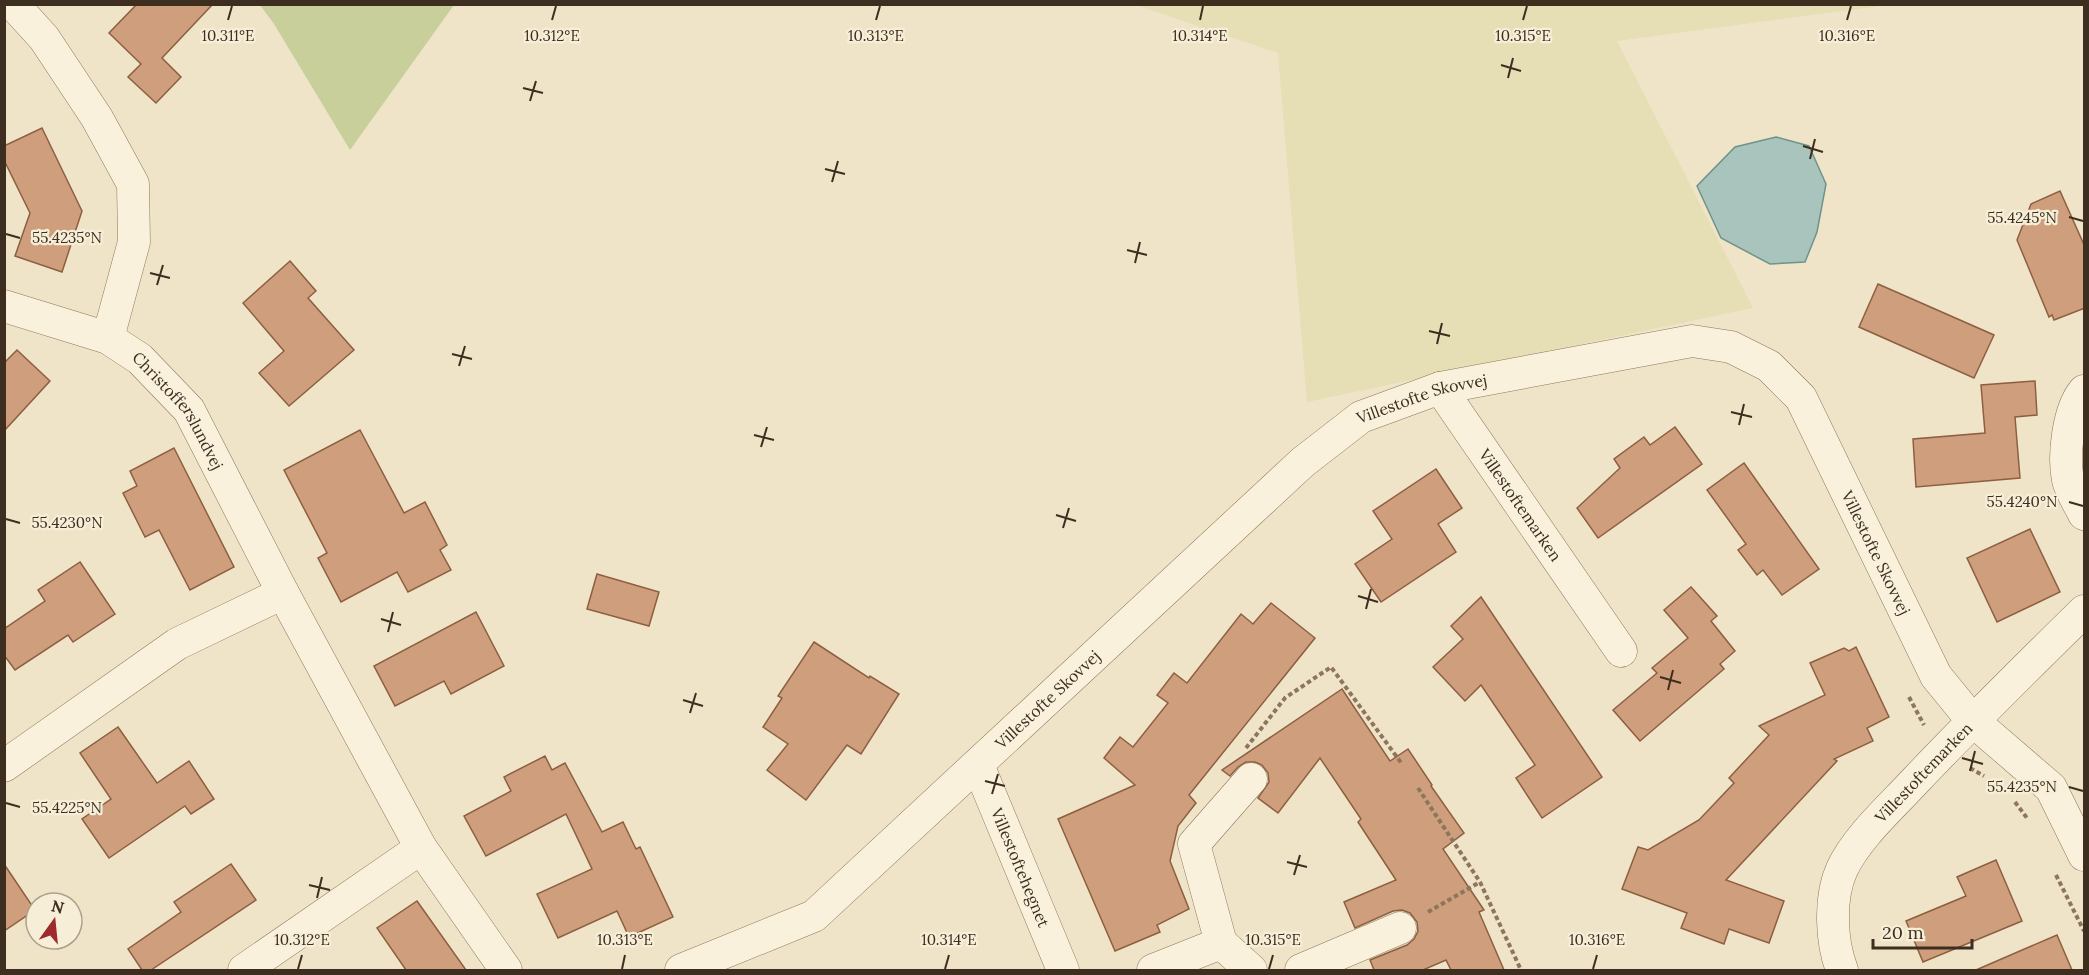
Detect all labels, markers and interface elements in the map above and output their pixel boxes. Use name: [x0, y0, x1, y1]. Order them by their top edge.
text: 10.311°E: [202, 26, 254, 45]
text: 10.312°E: [524, 26, 580, 45]
text: 10.313°E: [848, 26, 904, 45]
text: 10.314°E: [1172, 26, 1228, 45]
text: 10.315°E: [1495, 26, 1551, 45]
text: 10.316°E: [1819, 26, 1875, 45]
text: 55.4245°N: [1987, 208, 2057, 227]
text: 55.4235°N: [32, 228, 102, 247]
street label: Christofferslundvej: [129, 347, 228, 473]
street label: Villestofte Skovvej: [1353, 369, 1489, 428]
street label: Villestoftemarken: [1474, 444, 1566, 565]
street label: Villestofte Skovvej: [1837, 486, 1915, 618]
text: 55.4240°N: [1987, 492, 2057, 511]
text: 55.4230°N: [31, 513, 103, 532]
street label: Villestofte Skovvej: [990, 646, 1104, 754]
street label: Villestoftemarken: [1870, 718, 1977, 827]
text: 55.4235°N: [1987, 777, 2057, 796]
text: 55.4225°N: [32, 798, 102, 817]
street label: Villestoftehegnet: [987, 804, 1054, 931]
north arrow: [24, 891, 84, 951]
text: N: [49, 895, 66, 918]
scale bar: [1873, 912, 1972, 950]
text: 20 m: [1882, 921, 1924, 944]
text: 10.312°E: [274, 930, 330, 949]
text: 10.313°E: [597, 930, 653, 949]
text: 10.314°E: [921, 930, 977, 949]
text: 10.315°E: [1245, 930, 1301, 949]
text: 10.316°E: [1569, 930, 1625, 949]

